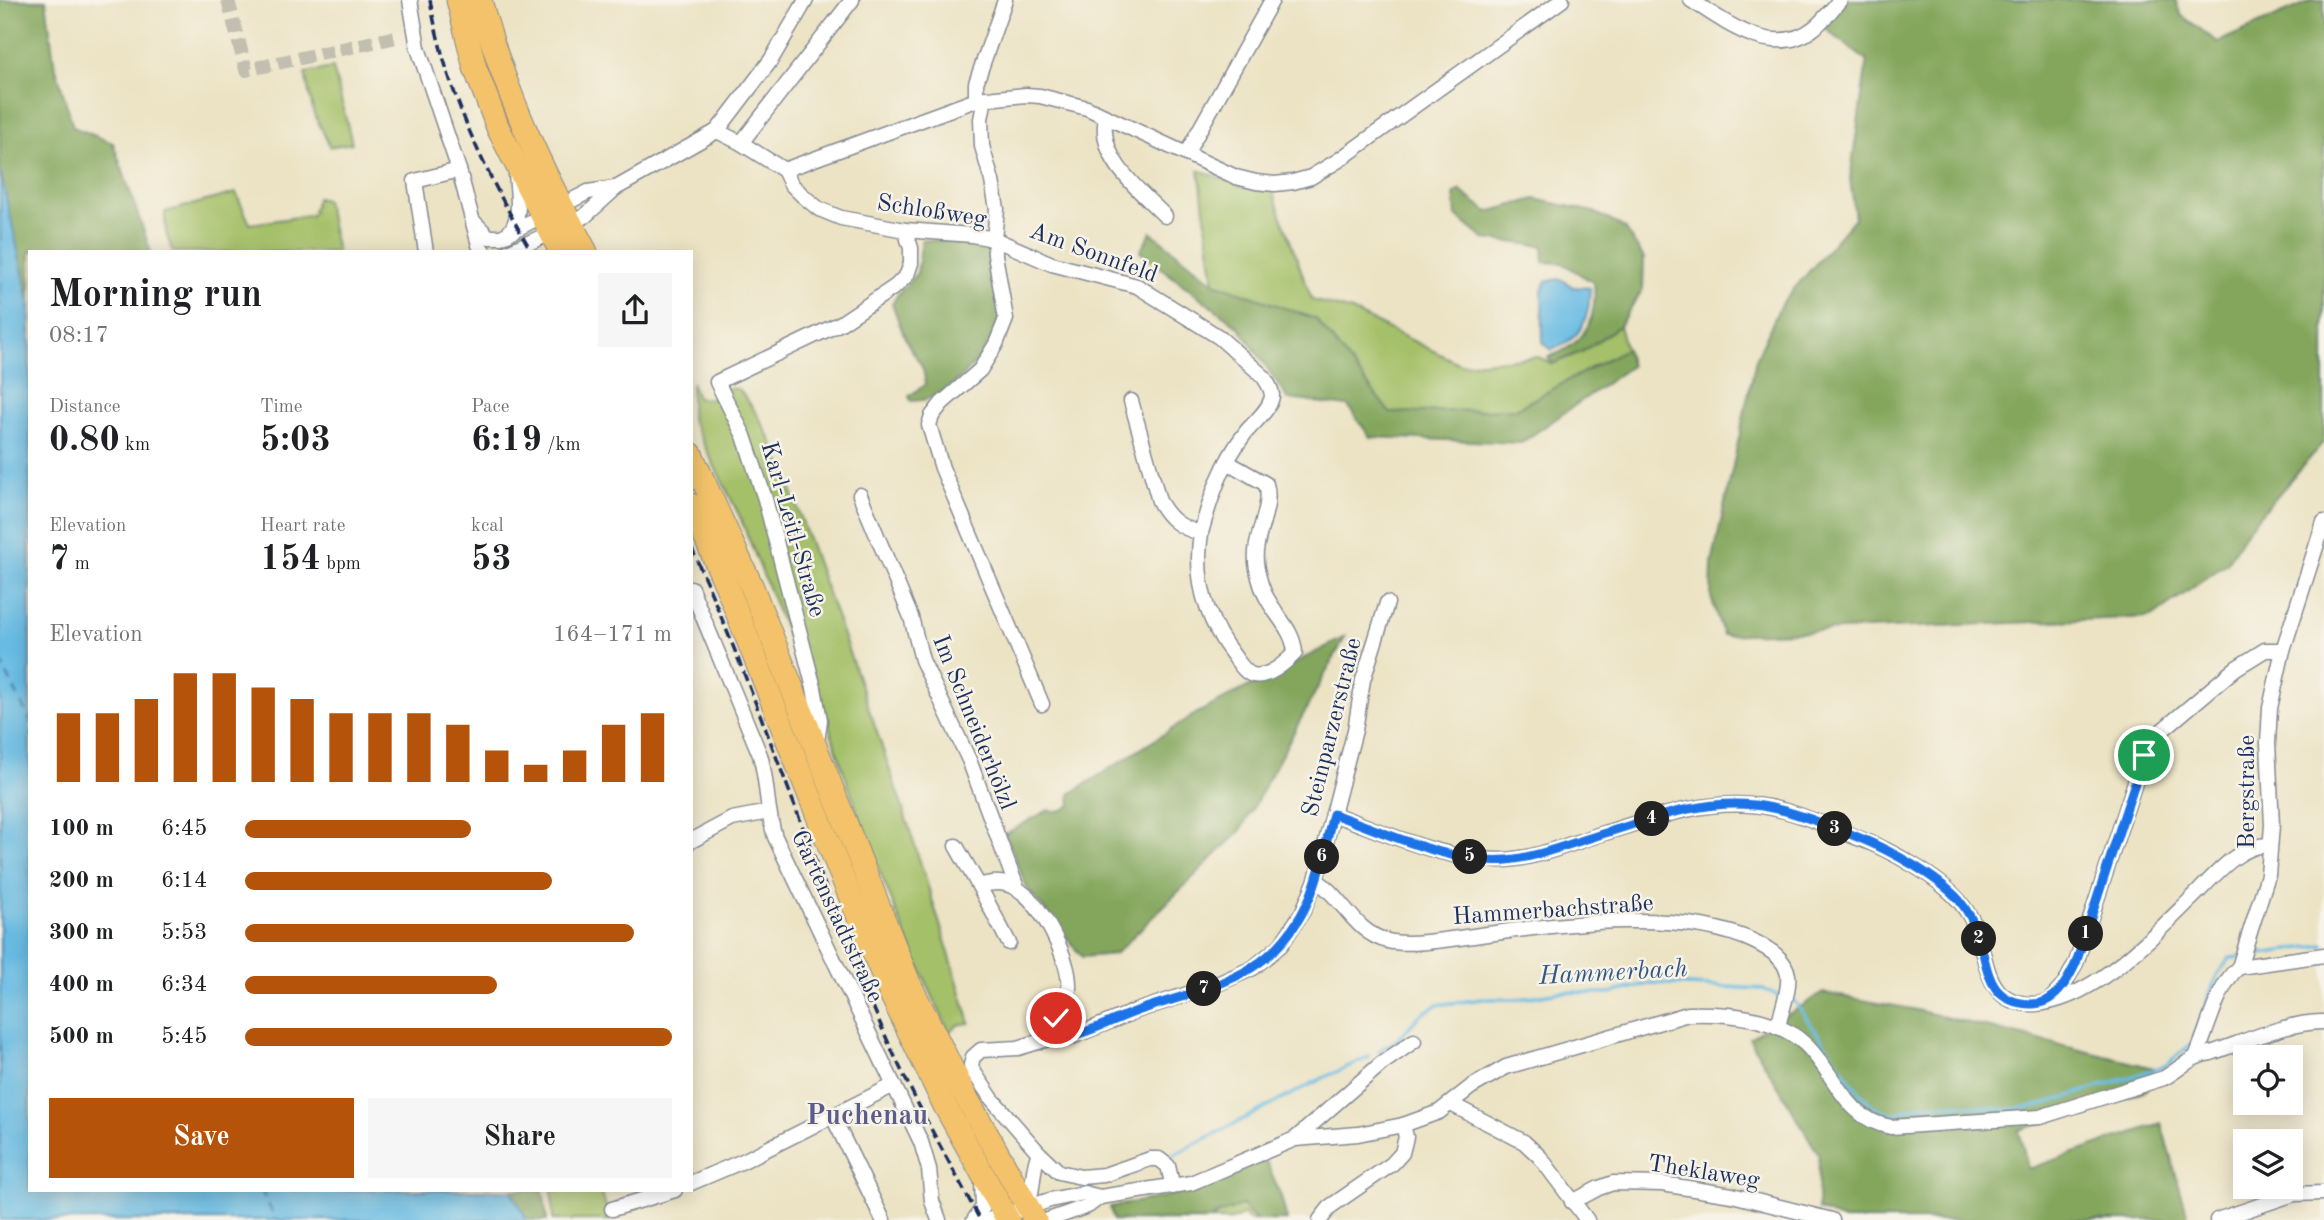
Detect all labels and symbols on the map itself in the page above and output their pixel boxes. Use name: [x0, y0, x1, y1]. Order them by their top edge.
street label: Schloßweg: [875, 191, 988, 233]
street label: Am Sonnfeld: [1026, 220, 1161, 288]
street label: Karl-Leitl-Straße: [756, 439, 829, 620]
street label: Im Schneiderhölzl: [927, 632, 1019, 813]
street label: Steinparzerstraße: [1299, 636, 1367, 819]
pin: [2114, 725, 2174, 785]
street label: Bergstraße: [2236, 735, 2260, 849]
pin: 4: [1634, 802, 1670, 836]
pin: 3: [1818, 812, 1853, 846]
street label: Gartenstadtstraße: [786, 827, 887, 1007]
pin: 6: [1304, 840, 1340, 874]
pin: 5: [1452, 840, 1488, 874]
street label: Hammerbachstraße: [1452, 892, 1655, 930]
pin: 1: [2068, 916, 2104, 951]
pin: 2: [1962, 922, 1996, 956]
water label: Hammerbach: [1537, 956, 1688, 990]
pin: 7: [1186, 972, 1222, 1006]
pin: [1026, 988, 1086, 1048]
district label: Puchenau: [806, 1103, 928, 1131]
street label: Theklaweg: [1646, 1152, 1761, 1194]

